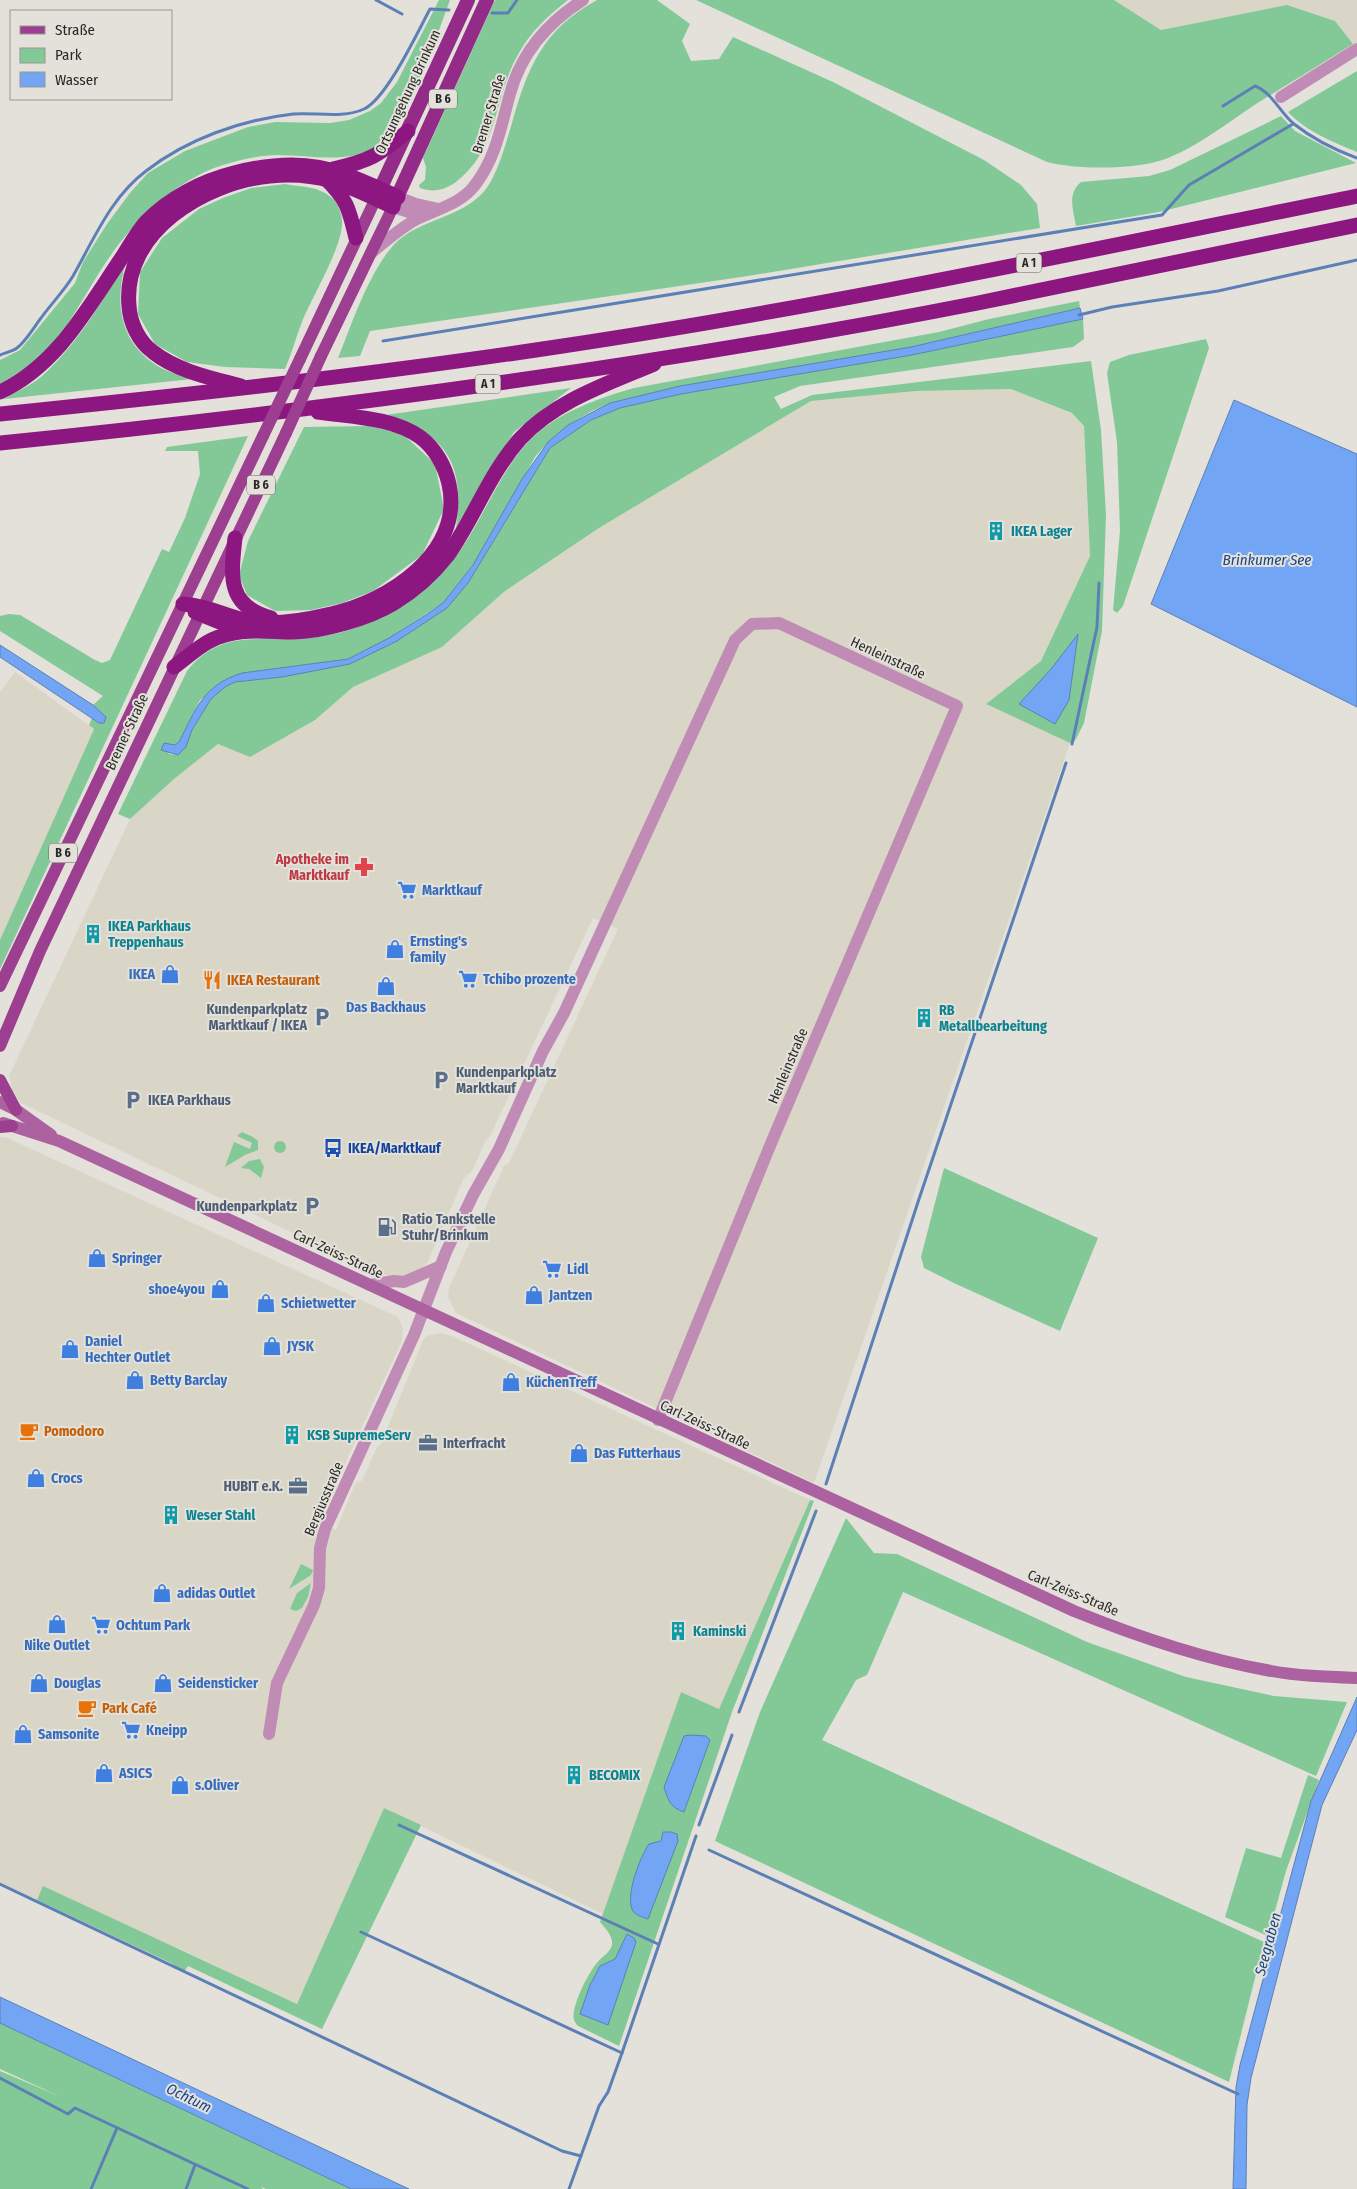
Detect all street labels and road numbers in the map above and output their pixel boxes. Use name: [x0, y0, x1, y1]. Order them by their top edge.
street label: Ortsumgehung Brinkum: [372, 27, 444, 157]
street label: Bremer Straße: [469, 72, 509, 156]
road number: B 6: [429, 90, 457, 108]
road number: A 1: [1016, 254, 1042, 272]
road number: A 1: [476, 374, 500, 394]
road number: B 6: [247, 476, 275, 494]
street label: Henleinstraße: [848, 633, 928, 683]
street label: Bremer Straße: [102, 691, 152, 773]
road number: B 6: [49, 844, 77, 862]
street label: Henleinstraße: [764, 1026, 812, 1106]
street label: Carl-Zeiss-Straße: [290, 1226, 386, 1282]
street label: Carl-Zeiss-Straße: [657, 1397, 753, 1453]
street label: Bergiusstraße: [301, 1459, 347, 1539]
street label: Carl-Zeiss-Straße: [1025, 1566, 1121, 1620]

